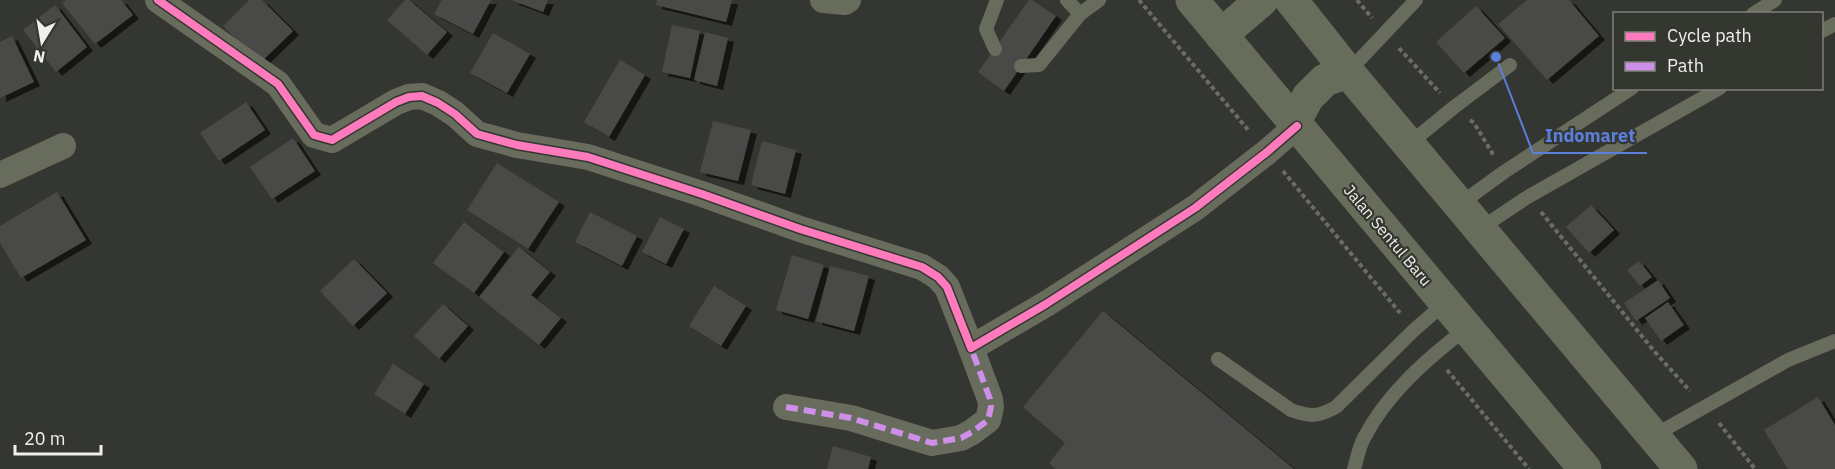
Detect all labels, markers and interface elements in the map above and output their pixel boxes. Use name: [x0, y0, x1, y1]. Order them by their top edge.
north arrow: [12, 12, 72, 72]
legend: [1613, 12, 1823, 90]
text: Cycle path: [1667, 24, 1752, 47]
text: N: [32, 46, 47, 68]
text: Path: [1667, 54, 1704, 77]
callout: Indomaret: [1533, 117, 1647, 153]
text: Indomaret: [1545, 124, 1635, 147]
street label: Jalan Sentul Baru: [1340, 180, 1436, 290]
scale bar: [15, 418, 100, 456]
text: 20 m: [24, 427, 66, 450]

